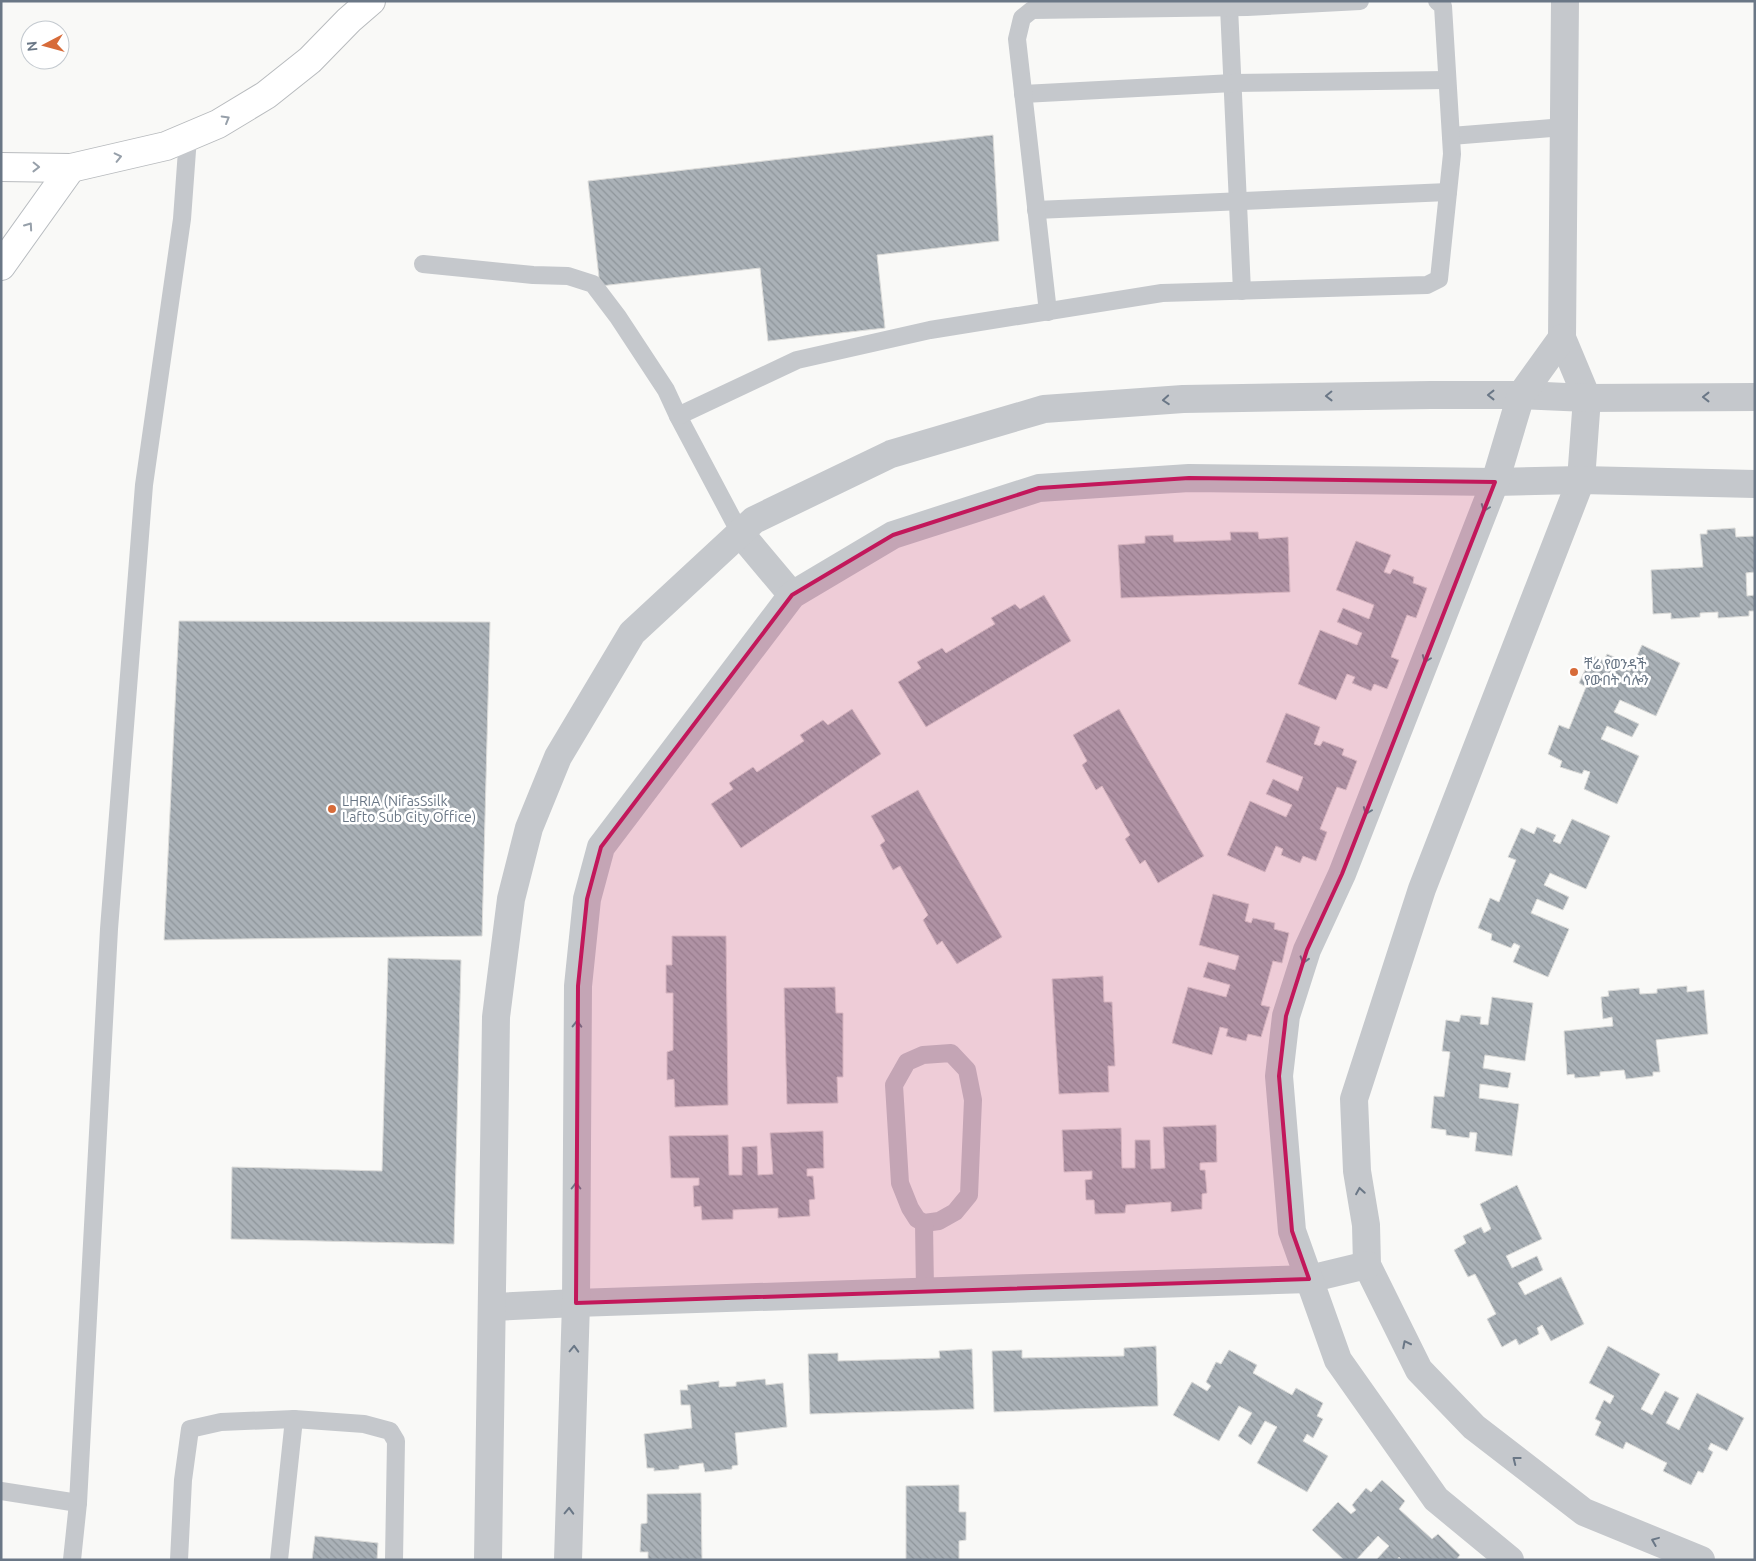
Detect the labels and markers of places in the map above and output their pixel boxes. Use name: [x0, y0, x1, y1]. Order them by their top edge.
place label: ቸሬ የወንዳች የውበት ሳሎን: [1584, 656, 1649, 688]
marker: ቸሬ የወንዳች የውበት ሳሎን: [1568, 666, 1580, 678]
place label: LHRIA (NifasSsilk Lafto Sub City Office): [342, 793, 476, 825]
marker: LHRIA (NifasSsilk Lafto Sub City Office): [326, 803, 338, 815]

